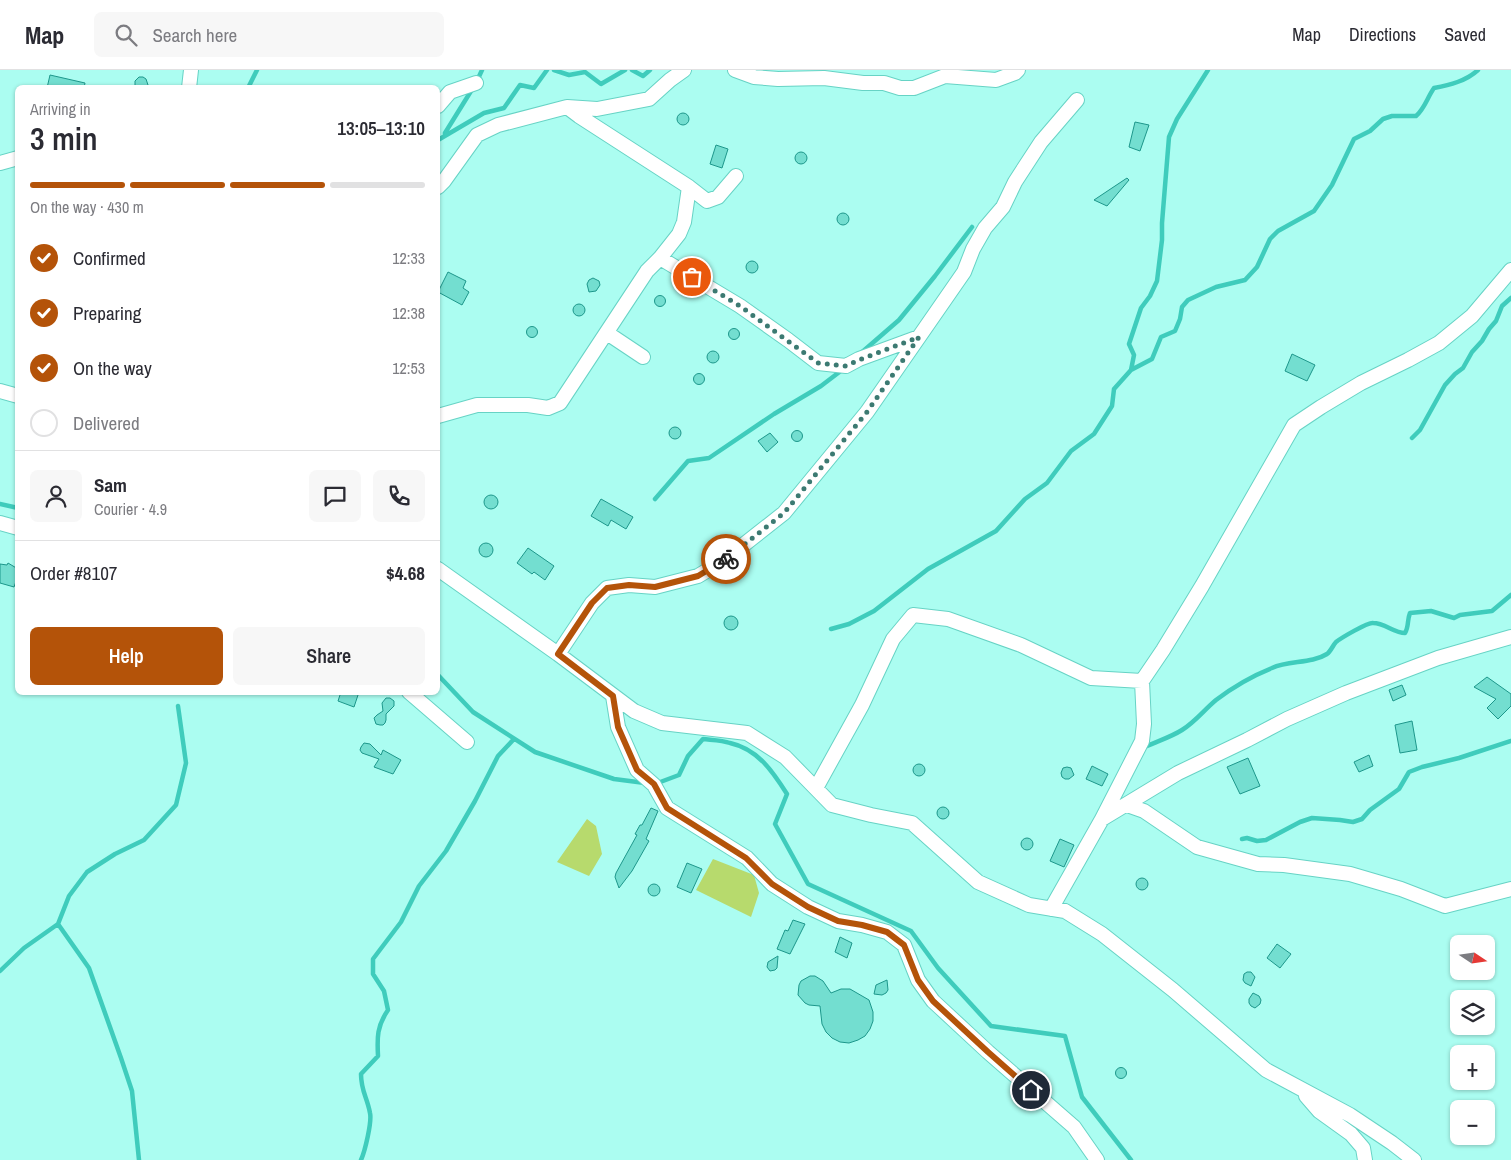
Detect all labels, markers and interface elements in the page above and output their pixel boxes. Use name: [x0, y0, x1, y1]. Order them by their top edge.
search box: [94, 12, 444, 57]
text: Map: [25, 19, 64, 51]
icon: search: [112, 21, 140, 49]
text: Search here: [152, 22, 237, 48]
text: Map: [1292, 22, 1321, 47]
text: Directions: [1349, 22, 1416, 47]
text: Saved: [1444, 22, 1486, 47]
text: Arriving in: [30, 98, 91, 120]
text: 13:05–13:10: [337, 115, 425, 141]
text: 3 min: [30, 117, 98, 160]
text: On the way · 430 m: [30, 196, 144, 218]
icon: check: [30, 244, 58, 272]
text: Confirmed: [73, 245, 146, 271]
text: 12:33: [392, 247, 425, 269]
pin: [671, 256, 713, 298]
icon: bag: [678, 263, 706, 291]
icon: check: [30, 299, 58, 327]
text: Preparing: [73, 300, 141, 326]
text: 12:38: [392, 302, 425, 324]
icon: check: [30, 354, 58, 382]
text: On the way: [73, 355, 152, 381]
text: 12:53: [392, 357, 425, 379]
text: Delivered: [73, 410, 140, 436]
button: person: [30, 470, 82, 522]
button: chat: [309, 470, 361, 522]
button: phone: [373, 470, 425, 522]
text: Sam: [94, 472, 127, 498]
text: Courier · 4.9: [94, 498, 167, 520]
courier: [701, 534, 751, 584]
icon: bike: [712, 545, 740, 573]
text: Order #8107: [30, 560, 117, 586]
text: $4.68: [386, 560, 425, 586]
button: Help: [30, 627, 223, 685]
button: Share: [233, 627, 425, 685]
north arrow: [1450, 935, 1495, 980]
map controls: [1450, 935, 1495, 1145]
button: layers: [1450, 990, 1495, 1035]
button: +: [1450, 1045, 1495, 1090]
pin: [1010, 1069, 1052, 1111]
icon: home: [1017, 1076, 1045, 1104]
button: −: [1450, 1100, 1495, 1145]

